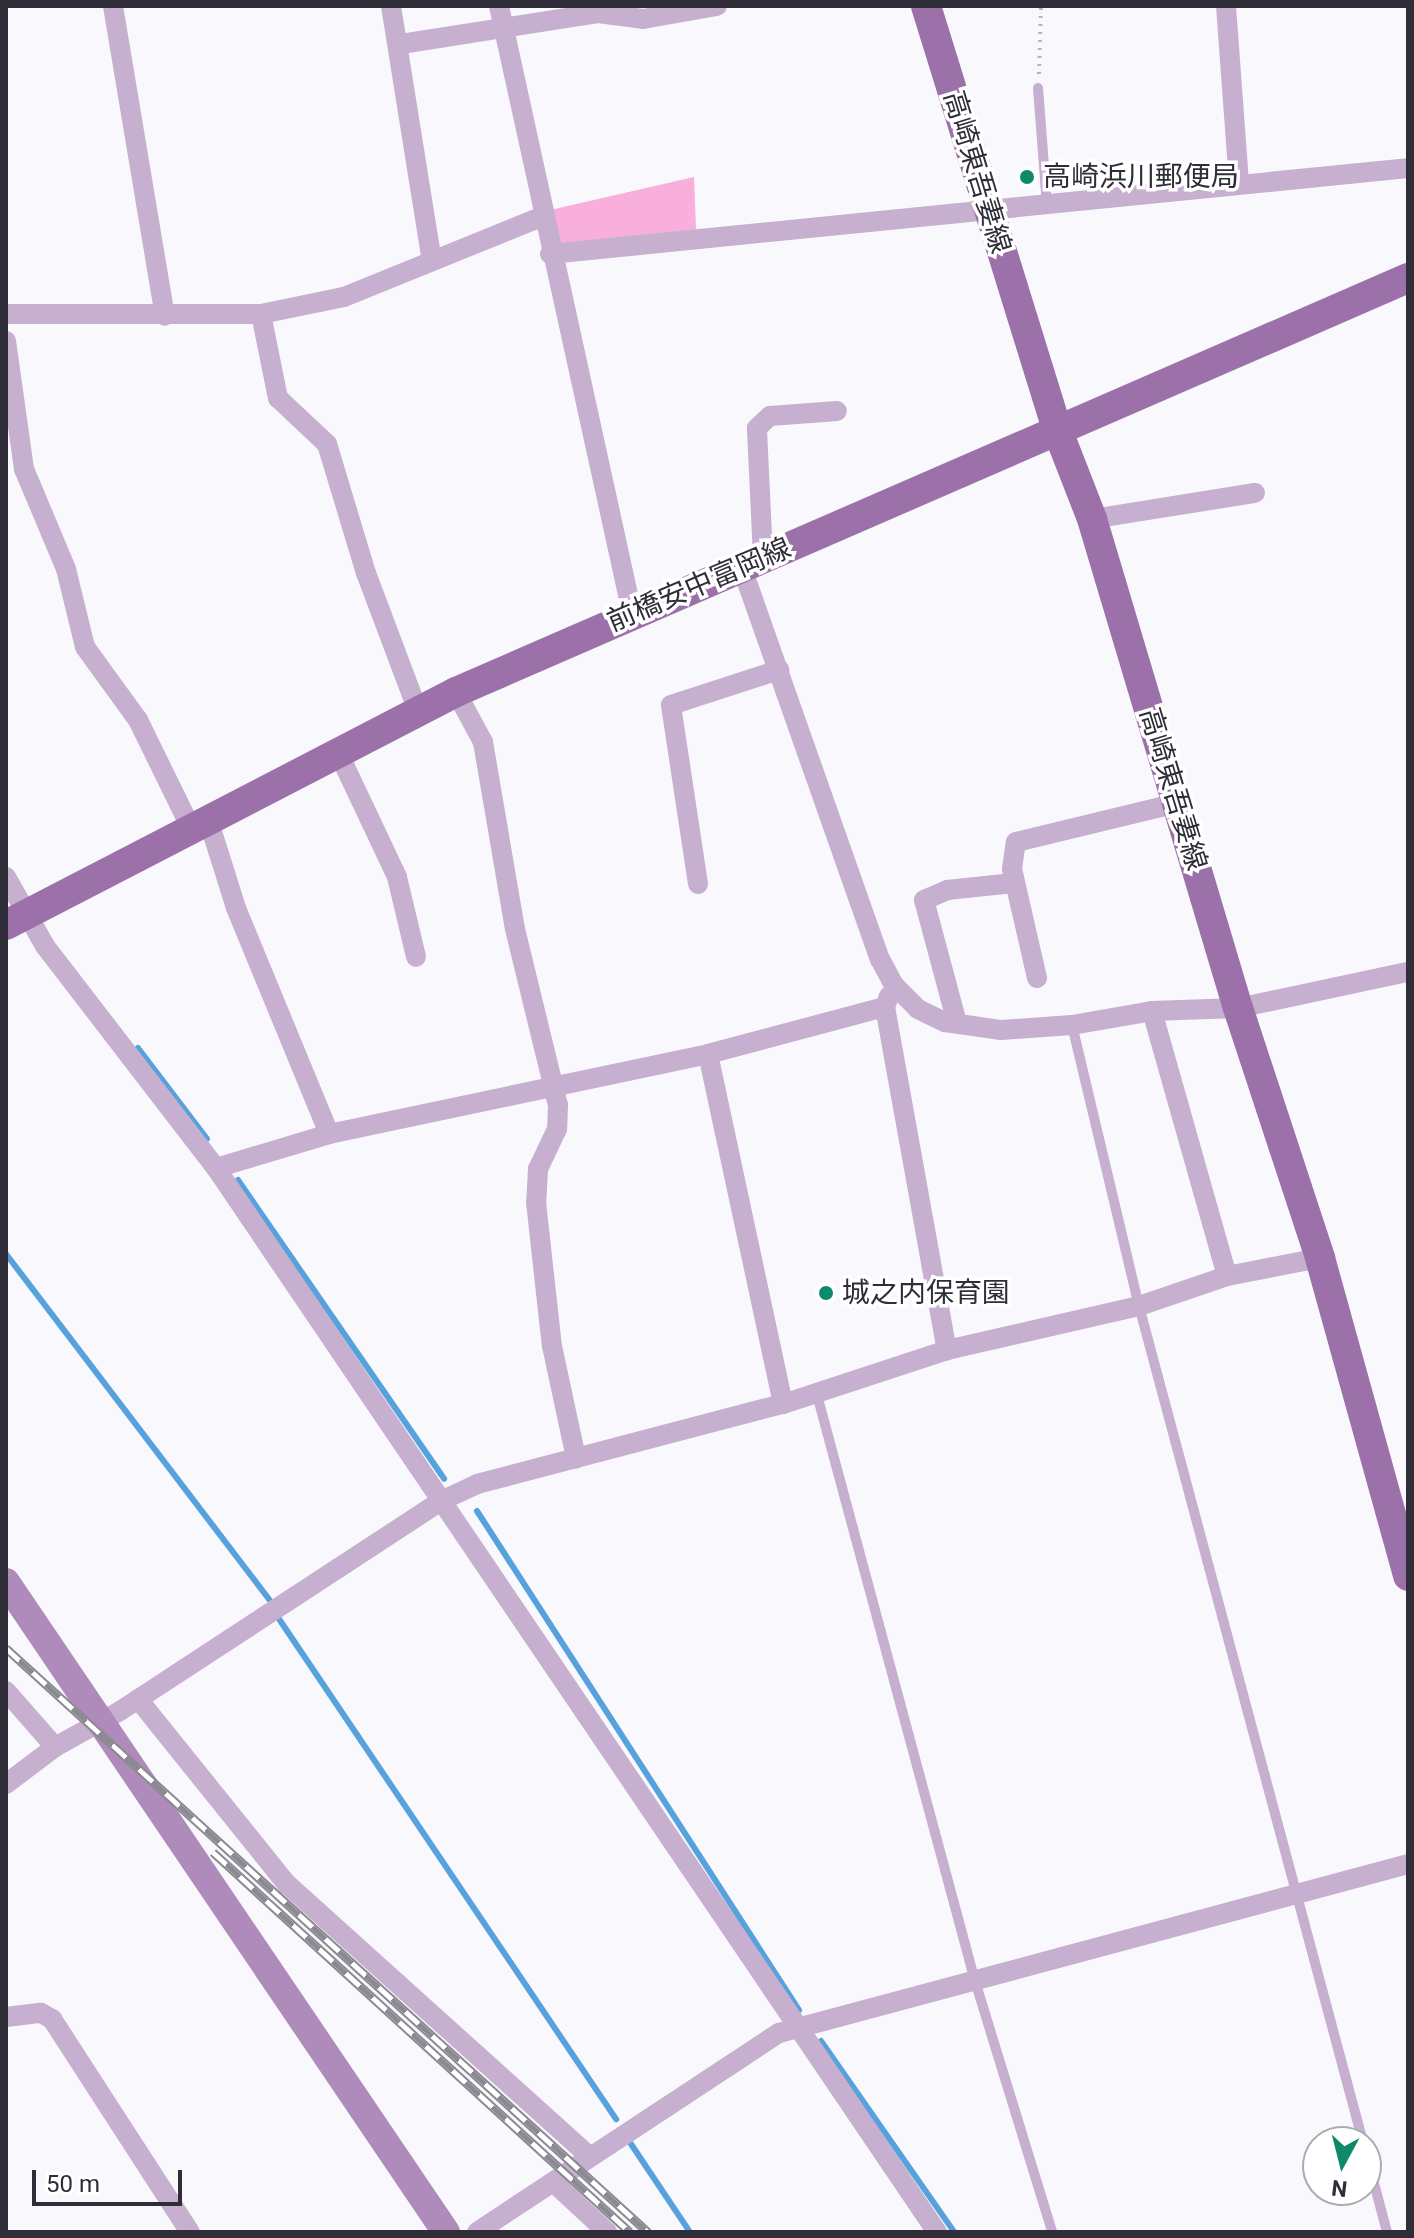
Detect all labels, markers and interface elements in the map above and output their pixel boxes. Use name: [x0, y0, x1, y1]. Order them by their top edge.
street label: 高崎東吾妻線: [936, 87, 1018, 257]
place label: 高崎浜川郵便局: [1043, 160, 1239, 194]
marker: 高崎浜川郵便局: [1018, 168, 1036, 186]
street label: 前橋安中富岡線: [602, 531, 796, 639]
street label: 高崎東吾妻線: [1132, 704, 1214, 874]
place label: 城之内保育園: [842, 1276, 1010, 1310]
marker: 城之内保育園: [817, 1284, 835, 1302]
north arrow: [1302, 2126, 1382, 2206]
scale bar: [36, 2154, 186, 2204]
text: 50 m: [46, 2170, 100, 2198]
text: N: [1330, 2175, 1348, 2202]

